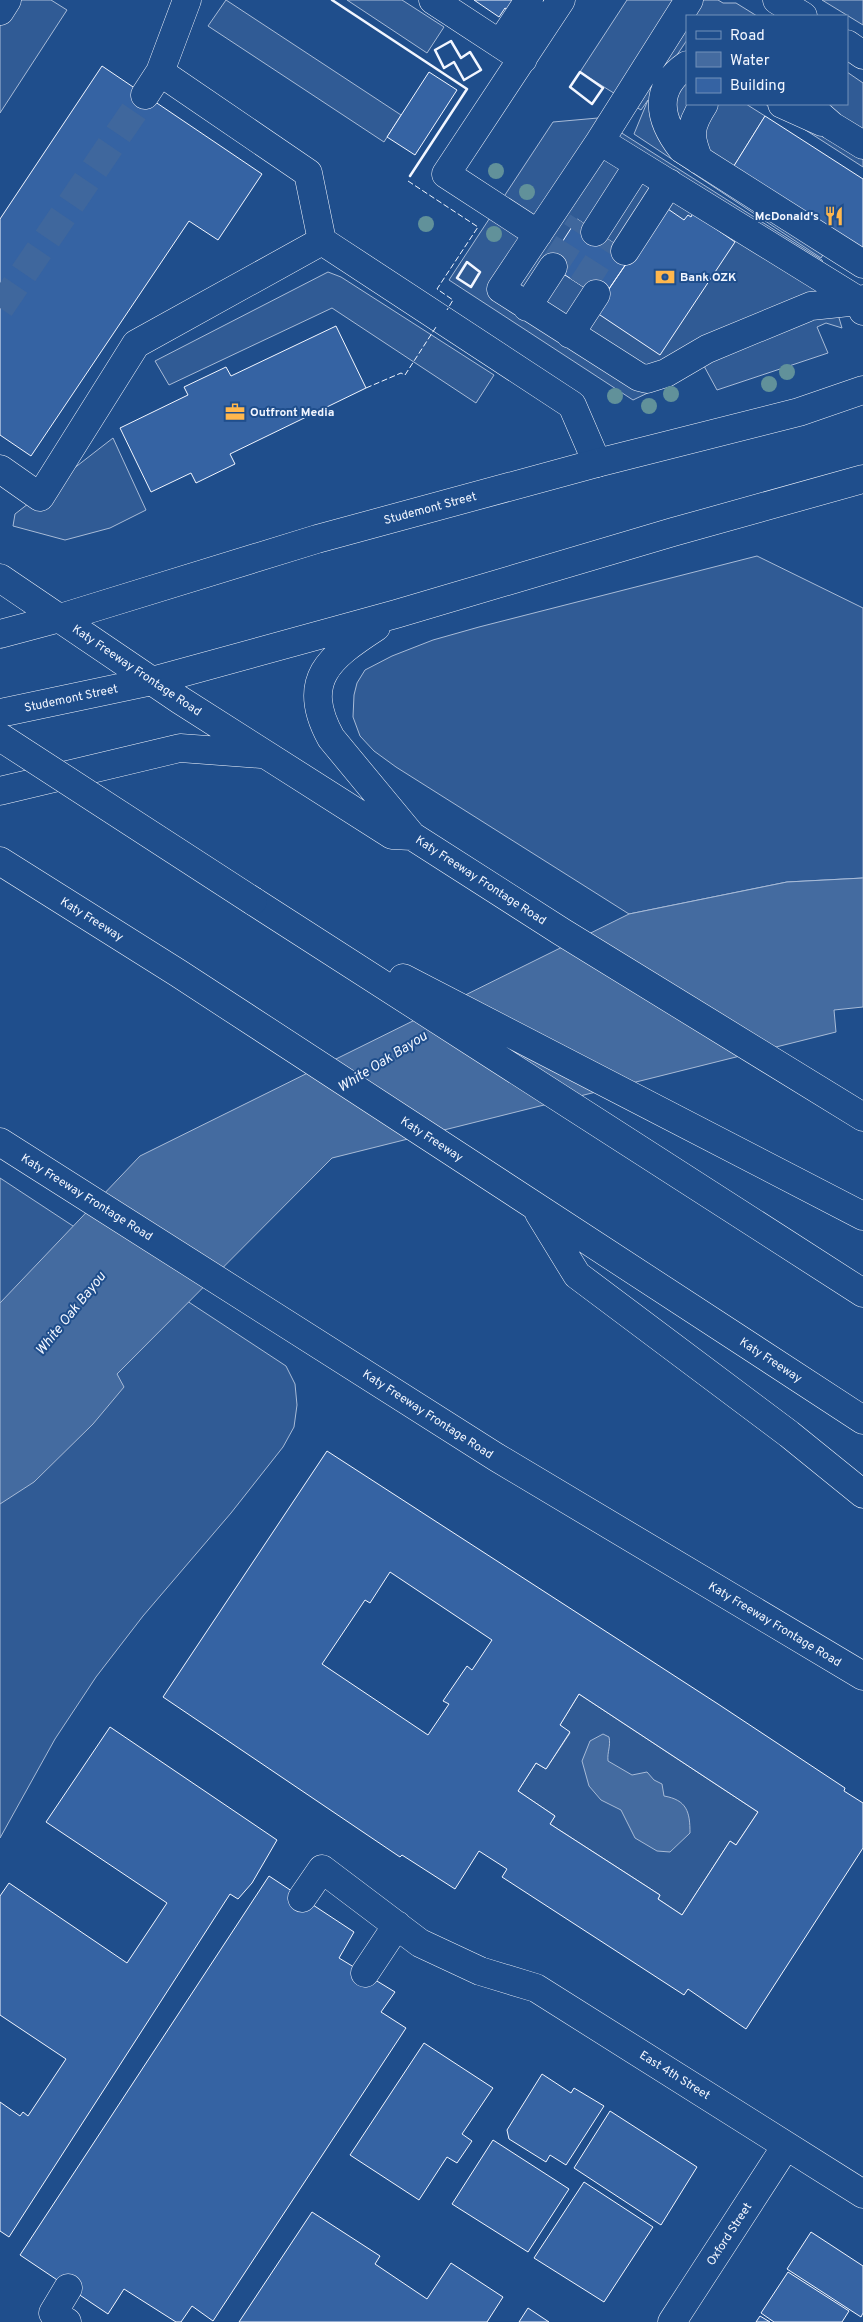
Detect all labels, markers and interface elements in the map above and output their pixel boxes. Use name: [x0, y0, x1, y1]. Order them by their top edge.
legend: [686, 15, 848, 105]
text: Road: [730, 27, 765, 46]
text: Water: [730, 52, 770, 71]
text: Building: [730, 77, 785, 96]
restaurant icon: McDonald's: [823, 205, 845, 227]
place label: McDonald's: [755, 209, 819, 225]
bank icon: Bank OZK: [654, 266, 676, 288]
place label: Bank OZK: [680, 270, 737, 286]
office icon: Outfront Media: [224, 401, 246, 423]
place label: Outfront Media: [250, 405, 334, 421]
street label: Studemont Street: [382, 489, 478, 529]
street label: Katy Freeway Frontage Road: [69, 622, 204, 720]
street label: Studemont Street: [23, 681, 119, 717]
street label: Katy Freeway Frontage Road: [412, 833, 549, 929]
street label: Katy Freeway: [57, 894, 126, 946]
water label: White Oak Bayou: [335, 1028, 431, 1097]
street label: Katy Freeway: [397, 1114, 466, 1166]
street label: Katy Freeway Frontage Road: [18, 1151, 155, 1245]
water label: White Oak Bayou: [32, 1269, 110, 1359]
street label: Katy Freeway: [736, 1335, 805, 1387]
street label: Katy Freeway Frontage Road: [359, 1367, 496, 1463]
street label: Katy Freeway Frontage Road: [705, 1579, 844, 1671]
street label: East 4th Street: [636, 2048, 713, 2104]
street label: Oxford Street: [704, 2200, 756, 2269]

